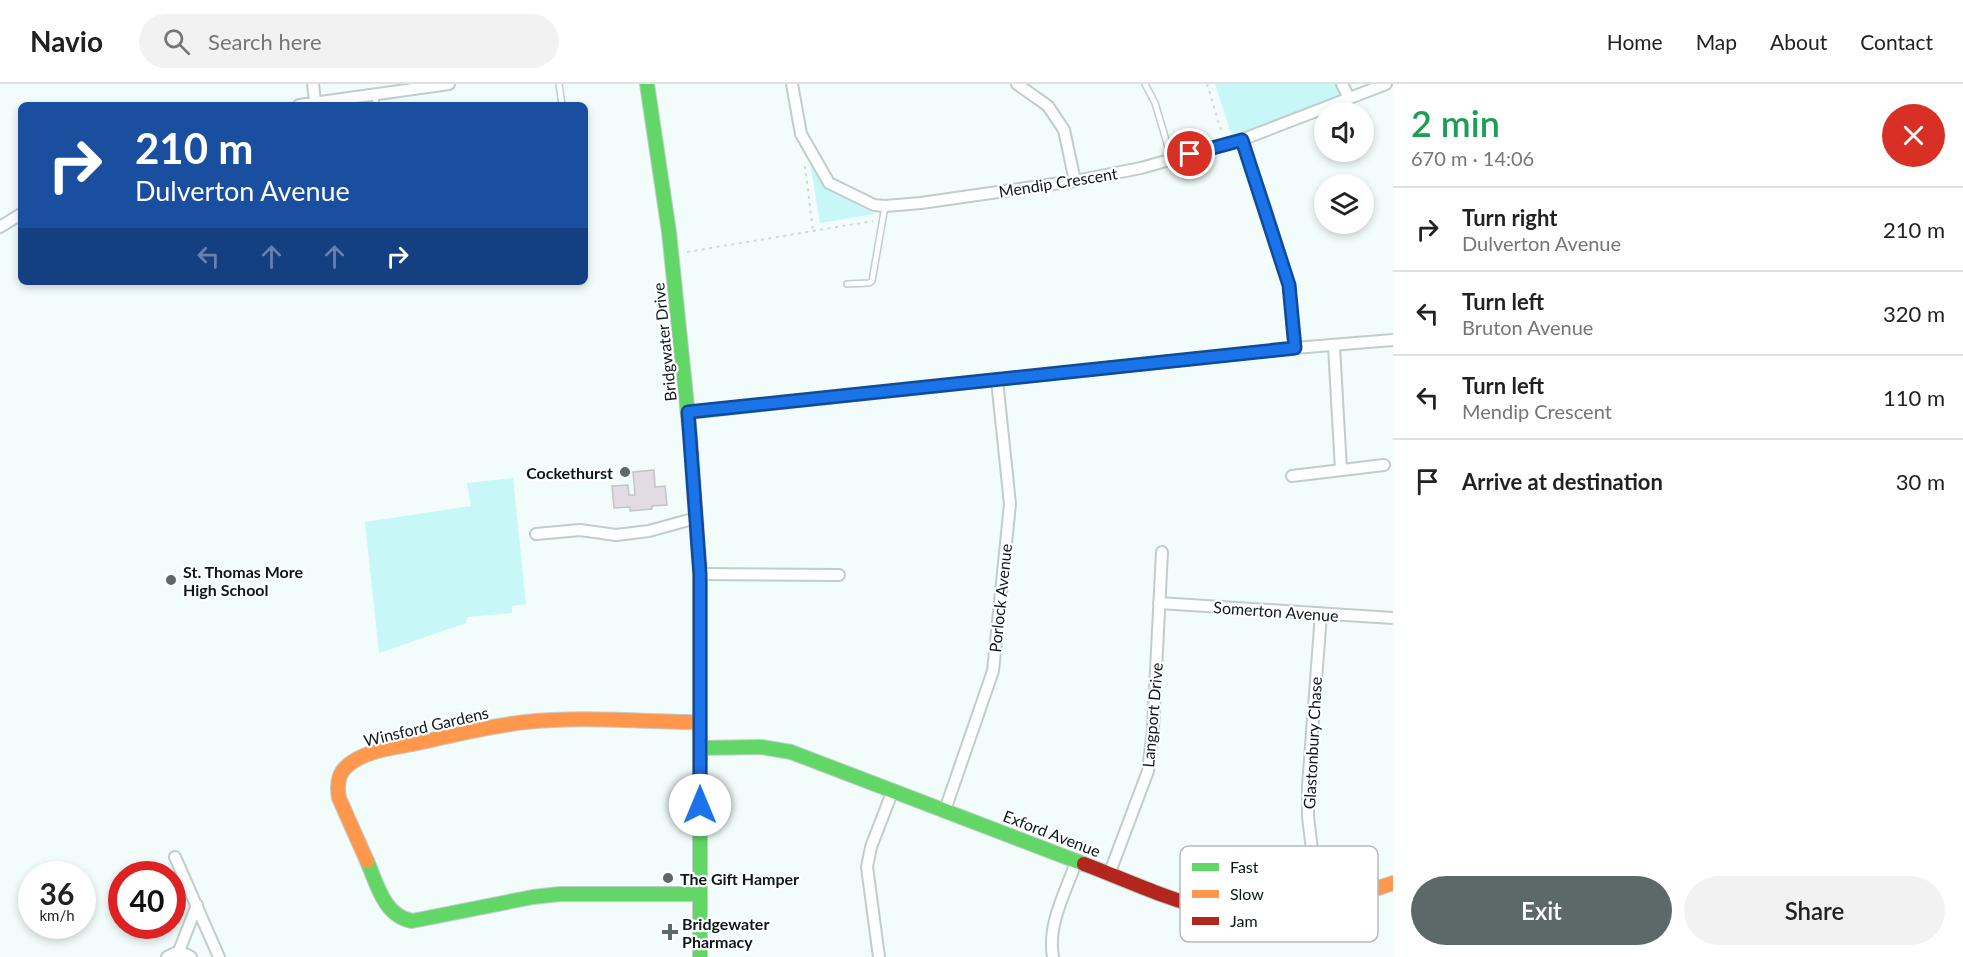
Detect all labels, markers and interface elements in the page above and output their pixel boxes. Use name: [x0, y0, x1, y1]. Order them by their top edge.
search box: [139, 14, 559, 68]
text: Navio: [30, 24, 103, 58]
icon: search: [160, 25, 193, 58]
text: Search here: [208, 28, 322, 55]
text: Home: [1607, 29, 1663, 54]
text: Map: [1696, 29, 1737, 54]
text: About: [1770, 29, 1827, 54]
text: Contact: [1860, 29, 1933, 54]
text: 2 min: [1411, 101, 1500, 145]
map controls: [1314, 102, 1374, 234]
button: sound: [1314, 102, 1374, 162]
button: close: [1882, 104, 1945, 167]
text: 210 m: [135, 123, 253, 173]
icon: right: [36, 126, 114, 204]
pin: [1164, 128, 1215, 179]
icon: arrive: [1173, 137, 1206, 170]
text: 670 m · 14:06: [1411, 146, 1534, 170]
street label: Mendip Crescent: [997, 163, 1119, 201]
text: Dulverton Avenue: [135, 174, 350, 207]
button: layers: [1314, 174, 1374, 234]
text: Turn right: [1462, 204, 1557, 231]
icon: right: [1411, 213, 1444, 246]
text: 210 m: [1883, 216, 1945, 243]
text: Dulverton Avenue: [1462, 231, 1621, 255]
icon: left: [192, 240, 225, 273]
icon: ahead: [255, 240, 288, 273]
icon: ahead: [318, 240, 351, 273]
icon: right: [381, 240, 414, 273]
street label: Bridgwater Drive: [648, 282, 680, 402]
text: Turn left: [1462, 288, 1544, 315]
icon: left: [1411, 297, 1444, 330]
text: 320 m: [1883, 300, 1945, 327]
text: Bruton Avenue: [1462, 315, 1593, 339]
text: Turn left: [1462, 372, 1544, 399]
icon: left: [1411, 381, 1444, 414]
text: 110 m: [1883, 384, 1945, 411]
text: Mendip Crescent: [1462, 399, 1612, 423]
place label: Cockethurst: [526, 463, 613, 482]
marker: Cockethurst: [618, 465, 632, 479]
icon: arrive: [1411, 465, 1444, 498]
text: Arrive at destination: [1462, 468, 1663, 495]
text: 30 m: [1896, 468, 1945, 495]
street label: Porlock Avenue: [985, 543, 1015, 653]
place label: St. Thomas More High School: [183, 562, 303, 599]
marker: St. Thomas More High School: [164, 573, 178, 587]
street label: Somerton Avenue: [1213, 597, 1339, 625]
street label: Langport Drive: [1138, 662, 1166, 768]
street label: Glastonbury Chase: [1299, 676, 1325, 810]
street label: Winsford Gardens: [362, 702, 490, 750]
position arrow: [668, 773, 732, 837]
street label: Exford Avenue: [1001, 806, 1103, 860]
legend: [1180, 846, 1378, 942]
text: Fast: [1230, 857, 1259, 876]
speed limit sign: 40: [108, 861, 186, 939]
place label: The Gift Hamper: [680, 869, 799, 888]
marker: The Gift Hamper: [661, 871, 675, 885]
text: 36: [40, 875, 74, 911]
button: Exit: [1411, 876, 1672, 945]
button: Share: [1684, 876, 1945, 945]
text: Slow: [1230, 884, 1264, 903]
text: km/h: [39, 906, 75, 924]
text: Jam: [1230, 911, 1258, 930]
place label: Bridgewater Pharmacy: [682, 914, 769, 951]
marker: Bridgewater Pharmacy: [663, 925, 677, 939]

